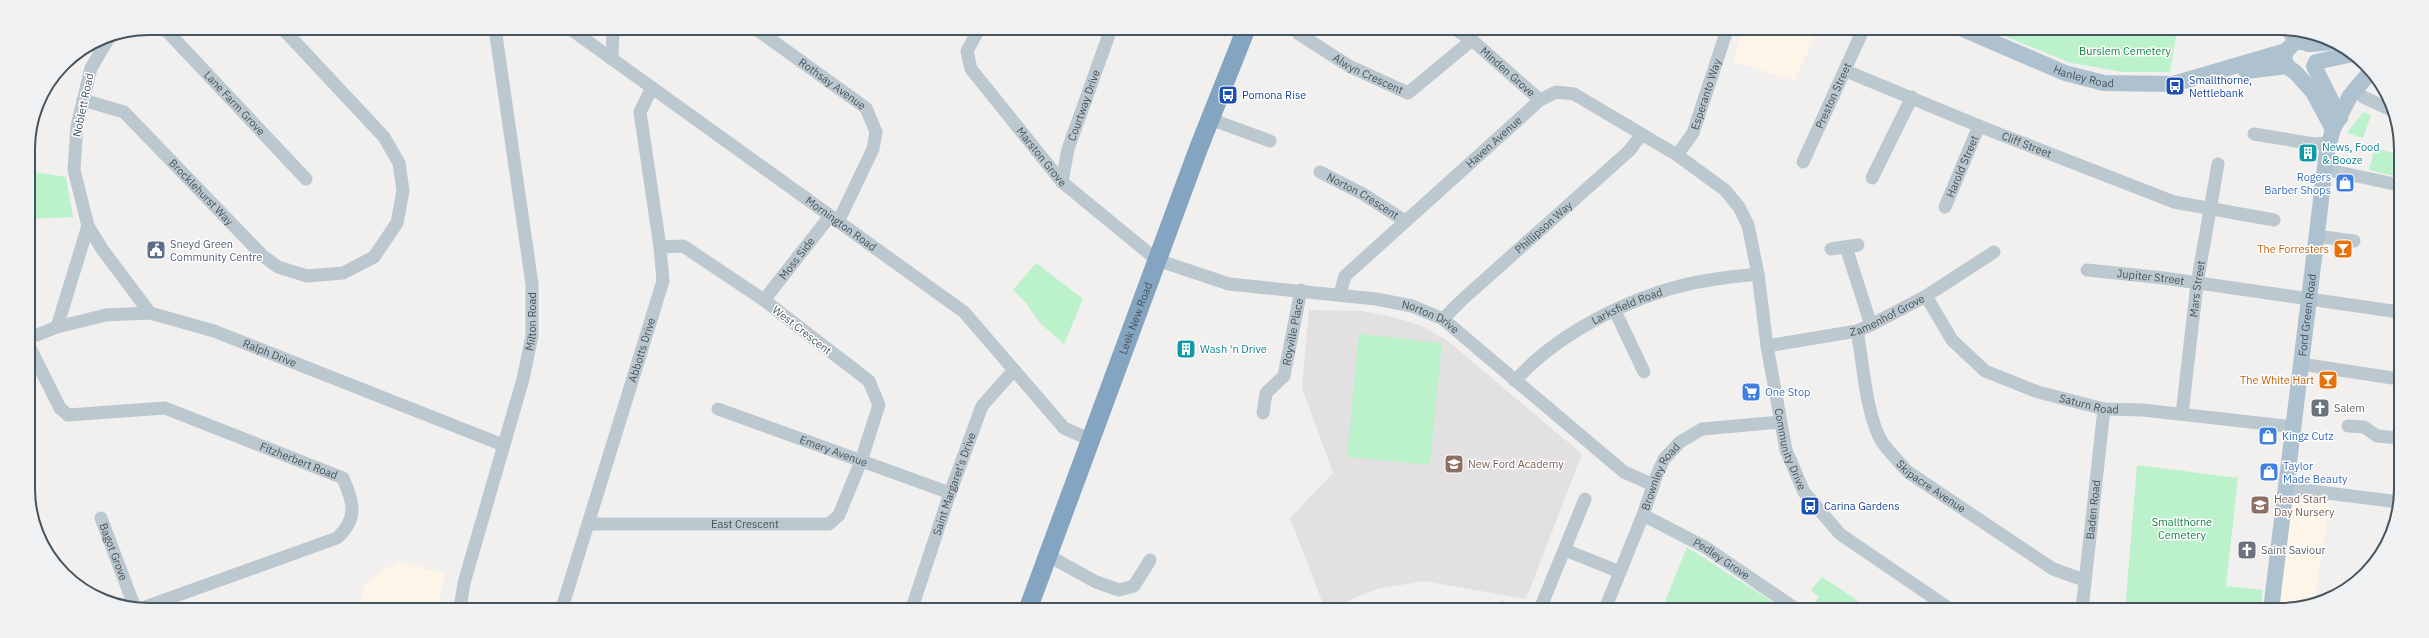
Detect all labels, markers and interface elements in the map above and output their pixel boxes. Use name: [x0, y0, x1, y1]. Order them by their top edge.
street label: Minden Grove: [1478, 44, 1538, 99]
park label: Burslem Cemetery: [2079, 44, 2172, 58]
street label: Alwyn Crescent: [1330, 51, 1406, 97]
street label: Rothsay Avenue: [796, 55, 869, 113]
street label: Esperanto Way: [1688, 56, 1724, 132]
street label: Preston Street: [1812, 60, 1854, 131]
street label: Hanley Road: [2051, 62, 2114, 90]
street label: Lane Farm Grove: [201, 68, 268, 138]
street label: Courtway Drive: [1064, 68, 1103, 143]
street label: Noblett Road: [69, 72, 97, 138]
place label: Smallthorne, Nettlebank: [2189, 73, 2252, 100]
bus stop icon: Smallthorne, Nettlebank: [2164, 75, 2186, 97]
bus stop icon: Pomona Rise: [1217, 84, 1239, 106]
place label: Pomona Rise: [1242, 88, 1306, 102]
street label: Haven Avenue: [1463, 113, 1525, 171]
street label: Marston Grove: [1014, 124, 1069, 190]
street label: Cliff Street: [2000, 128, 2054, 161]
street label: Harold Street: [1943, 133, 1981, 200]
place label: News, Food & Booze: [2322, 140, 2380, 167]
building icon: News, Food & Booze: [2297, 142, 2319, 164]
street label: Brocklehurst Way: [166, 156, 237, 229]
street label: Norton Crescent: [1324, 170, 1401, 222]
place label: Rogers Barber Shops: [2264, 170, 2331, 197]
shop icon: Rogers Barber Shops: [2334, 172, 2356, 194]
street label: Mornington Road: [803, 193, 879, 254]
street label: Phillipson Way: [1512, 198, 1575, 257]
street label: Moss Side: [776, 234, 818, 282]
place label: Sneyd Green Community Centre: [170, 237, 262, 264]
bar icon: The Forresters: [2332, 238, 2354, 260]
public building icon: Sneyd Green Community Centre: [145, 239, 167, 261]
place label: The Forresters: [2257, 242, 2329, 256]
street label: Mars Street: [2186, 259, 2208, 318]
street label: Jupiter Street: [2116, 266, 2185, 288]
street label: Ford Green Road: [2295, 273, 2319, 357]
street label: Leek New Road: [1116, 280, 1155, 356]
street label: Larksfield Road: [1589, 285, 1664, 328]
street label: Zamenhof Grove: [1849, 291, 1927, 339]
street label: Milton Road: [522, 292, 539, 352]
street label: Royville Place: [1279, 297, 1306, 367]
street label: Norton Drive: [1401, 297, 1462, 336]
street label: West Crescent: [770, 303, 834, 358]
street label: Abbotts Drive: [625, 316, 658, 384]
street label: Ralph Drive: [241, 336, 299, 370]
building icon: Wash 'n Drive: [1175, 338, 1197, 360]
place label: Wash 'n Drive: [1200, 342, 1267, 356]
bar icon: The White Hart: [2317, 369, 2339, 391]
place label: The White Hart: [2240, 373, 2314, 387]
supermarket icon: One Stop: [1740, 381, 1762, 403]
place label: One Stop: [1765, 385, 1810, 399]
street label: Saturn Road: [2058, 391, 2119, 416]
church icon: Salem: [2309, 397, 2331, 419]
place label: Salem: [2334, 401, 2365, 415]
street label: Community Drive: [1771, 407, 1809, 492]
shop icon: Kingz Cutz: [2257, 425, 2279, 447]
place label: Kingz Cutz: [2282, 429, 2334, 443]
street label: Saint Margaret's Drive: [929, 431, 979, 537]
street label: Emery Avenue: [798, 432, 869, 470]
street label: Fitzherbert Road: [258, 439, 340, 482]
street label: Brownley Road: [1638, 440, 1683, 512]
school or university icon: New Ford Academy: [1443, 453, 1465, 475]
place label: New Ford Academy: [1468, 457, 1564, 471]
street label: Skipacre Avenue: [1893, 457, 1968, 516]
place label: Taylor Made Beauty: [2283, 459, 2348, 486]
shop icon: Taylor Made Beauty: [2258, 461, 2280, 483]
street label: Baden Road: [2083, 479, 2103, 540]
place label: Head Start Day Nursery: [2274, 492, 2335, 519]
school or university icon: Head Start Day Nursery: [2249, 494, 2271, 516]
bus stop icon: Carina Gardens: [1799, 495, 1821, 517]
place label: Carina Gardens: [1824, 499, 1900, 513]
park label: Smallthorne Cemetery: [2152, 515, 2212, 542]
street label: East Crescent: [711, 517, 779, 531]
street label: Bagot Grove: [96, 521, 131, 582]
street label: Pedley Grove: [1691, 535, 1753, 582]
church icon: Saint Saviour: [2236, 539, 2258, 561]
place label: Saint Saviour: [2261, 543, 2326, 557]

